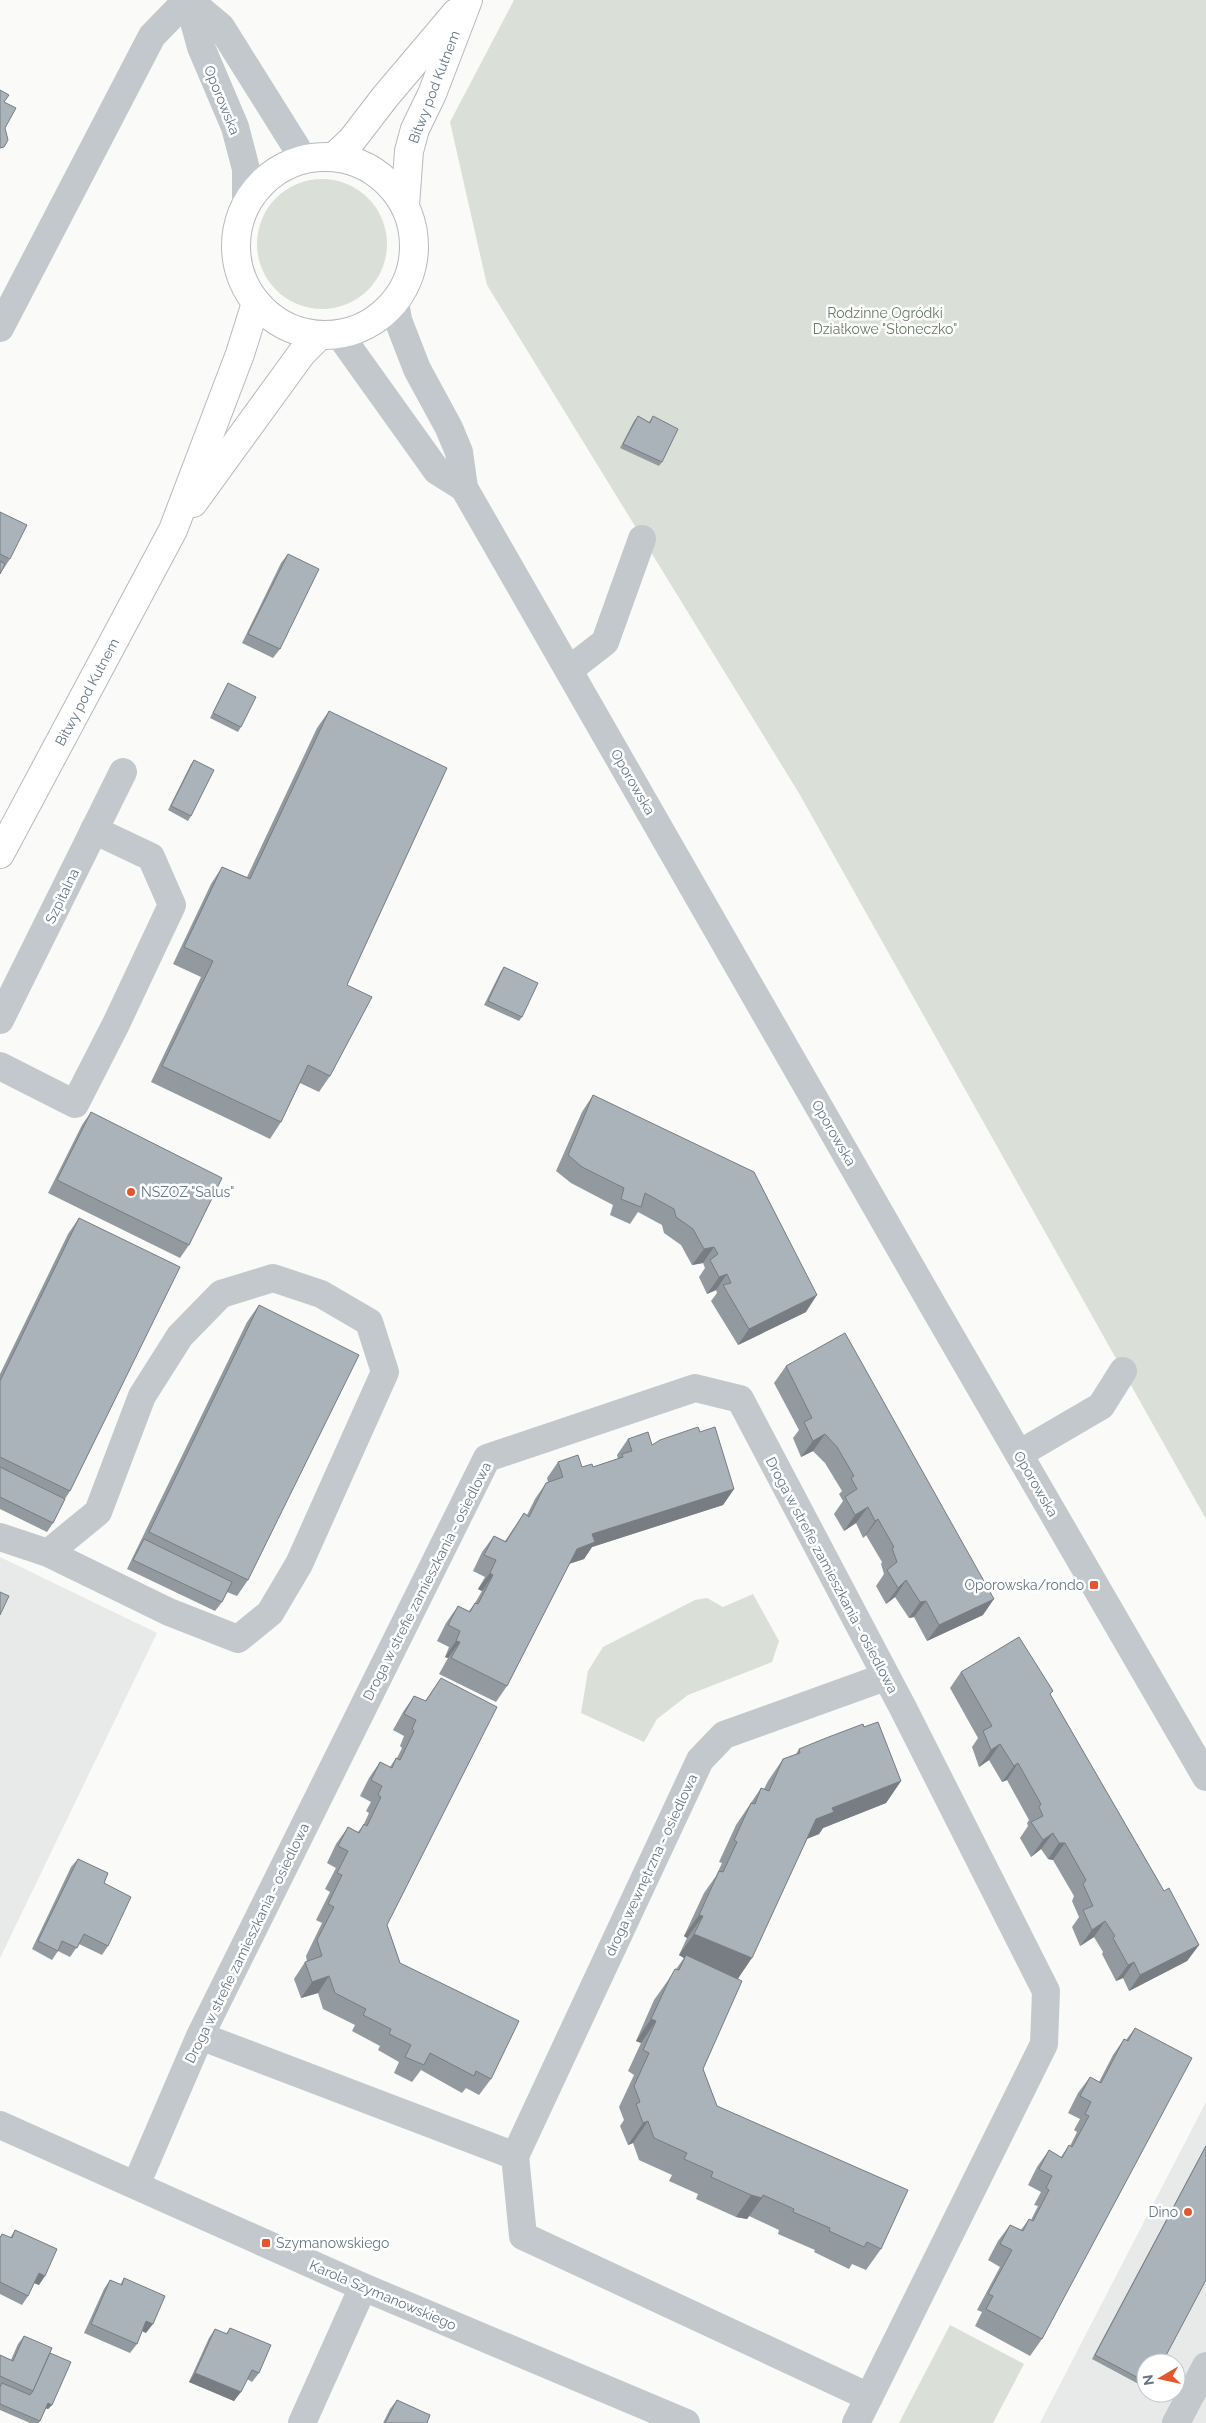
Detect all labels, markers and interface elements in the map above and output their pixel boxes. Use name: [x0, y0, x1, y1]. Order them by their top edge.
street label: Bitwy pod Kutnem: [405, 28, 463, 146]
street label: Oporowska: [201, 63, 243, 137]
park label: Rodzinne Ogródki Działkowe "Słoneczko": [813, 305, 957, 337]
street label: Bitwy pod Kutnem: [52, 635, 122, 749]
street label: Oporowska: [608, 746, 658, 818]
street label: Szpitalna: [42, 866, 82, 926]
street label: Oporowska: [809, 1097, 859, 1169]
place label: NSZOZ "Salus": [141, 1184, 234, 1200]
marker: NSZOZ "Salus": [125, 1186, 137, 1198]
street label: Oporowska: [1011, 1448, 1061, 1520]
street label: Droga w strefie zamieszkania - osiedlowa: [763, 1454, 901, 1696]
street label: Droga w strefie zamieszkania - osiedlowa: [360, 1459, 494, 1703]
place label: Oporowska/rondo: [965, 1577, 1084, 1593]
marker: Oporowska/rondo: [1088, 1579, 1100, 1591]
street label: droga wewnętrzna - osiedlowa: [602, 1771, 700, 1959]
street label: Droga w strefie zamieszkania - osiedlowa: [182, 1820, 312, 2066]
place label: Dino: [1148, 2204, 1178, 2220]
marker: Dino: [1182, 2206, 1194, 2218]
place label: Szymanowskiego: [276, 2235, 389, 2251]
marker: Szymanowskiego: [260, 2237, 272, 2249]
street label: Karola Szymanowskiego: [307, 2257, 459, 2333]
north arrow: [1136, 2353, 1186, 2403]
text: N: [1139, 2374, 1157, 2387]

